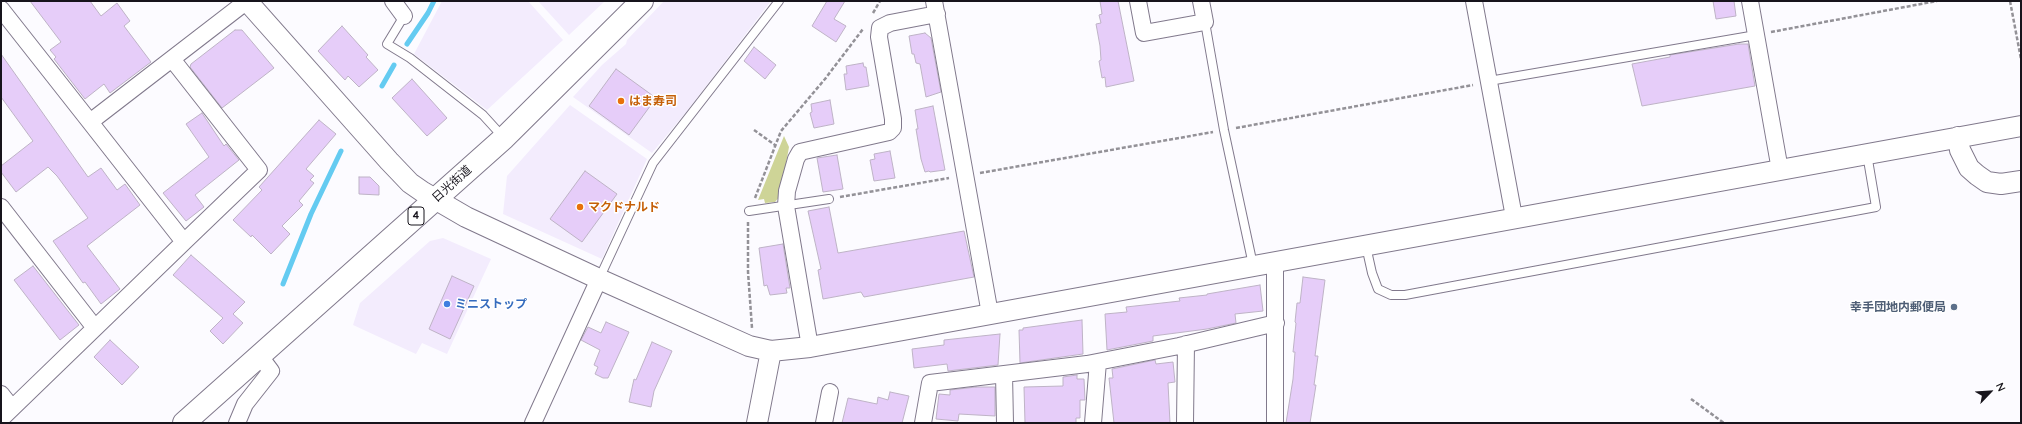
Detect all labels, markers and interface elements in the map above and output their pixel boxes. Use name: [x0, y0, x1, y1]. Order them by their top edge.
place label: はま寿司: [629, 94, 677, 108]
marker: はま寿司: [616, 96, 626, 106]
street label: 日光街道: [429, 163, 475, 205]
place label: マクドナルド: [588, 200, 660, 214]
marker: マクドナルド: [575, 202, 585, 212]
road number: 4: [408, 207, 424, 225]
place label: ミニストップ: [455, 297, 527, 311]
marker: ミニストップ: [442, 299, 452, 309]
place label: 幸手団地内郵便局: [1850, 300, 1946, 314]
marker: 幸手団地内郵便局: [1949, 302, 1959, 312]
north arrow: [1970, 372, 2010, 412]
text: N: [1993, 380, 2009, 394]

